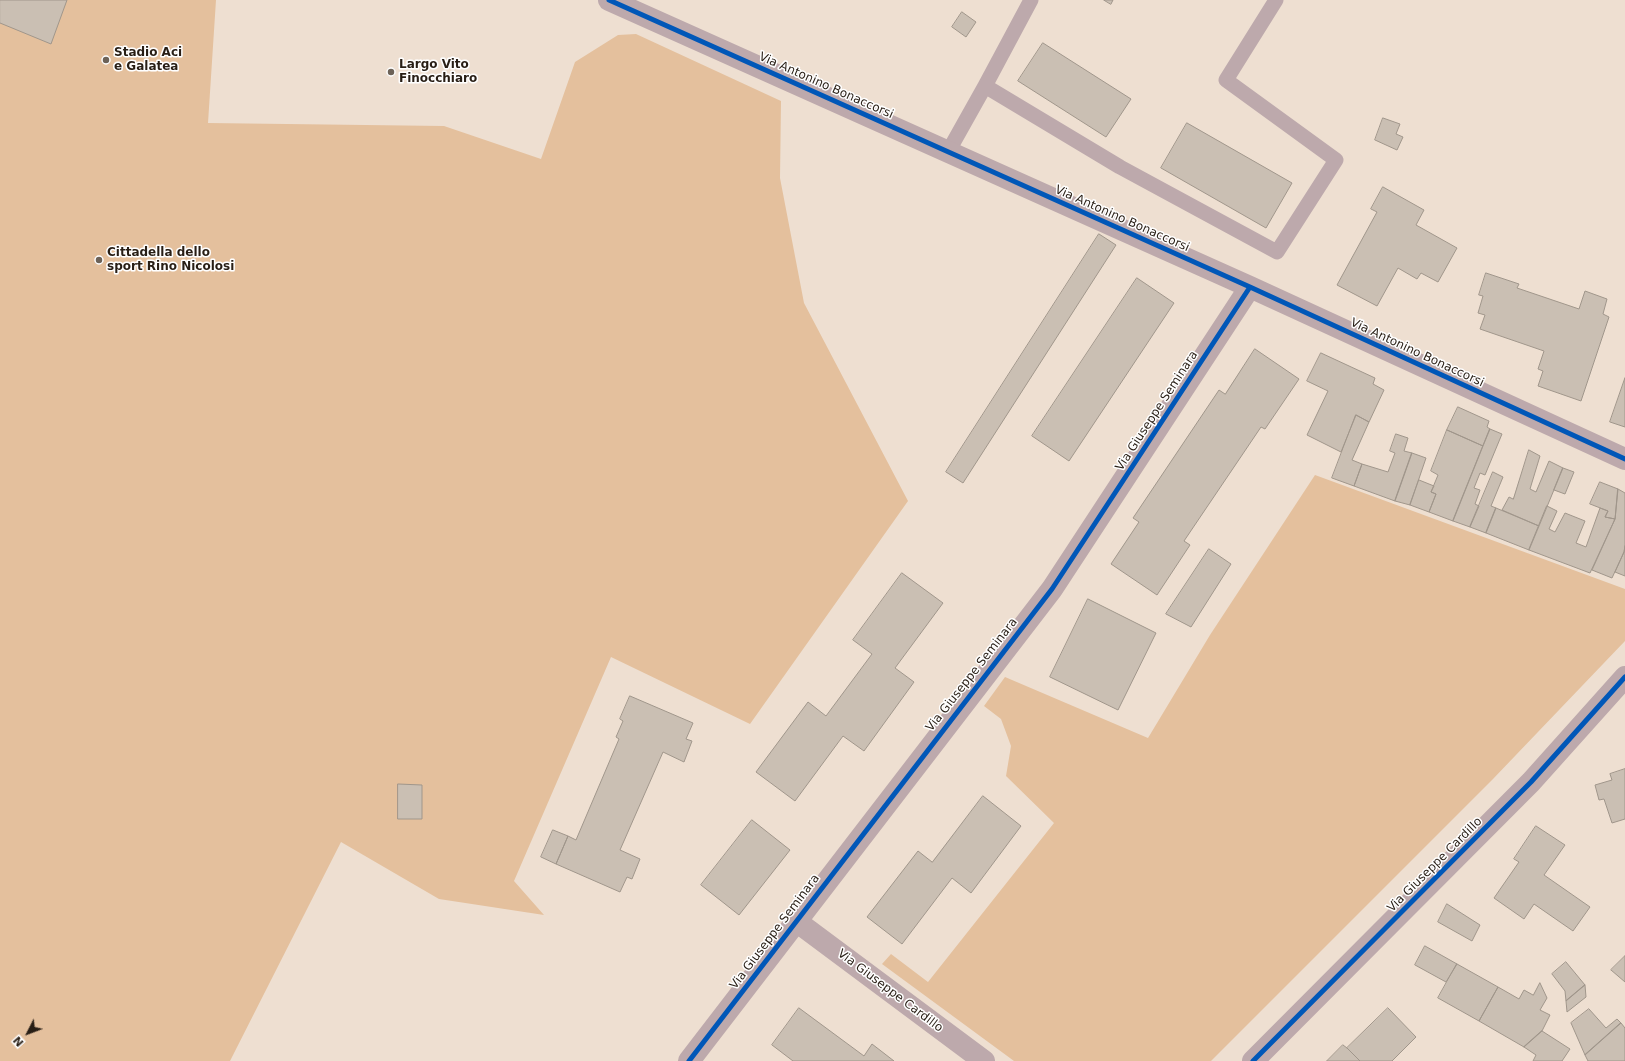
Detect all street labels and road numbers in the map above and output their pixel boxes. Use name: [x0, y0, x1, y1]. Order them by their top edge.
street label: Via Antonino Bonaccorsi: [757, 50, 895, 122]
street label: Via Antonino Bonaccorsi: [1053, 183, 1191, 255]
street label: Via Antonino Bonaccorsi: [1348, 316, 1486, 390]
street label: Via Giuseppe Seminara: [1113, 348, 1201, 474]
street label: Via Giuseppe Seminara: [923, 615, 1021, 735]
street label: Via Giuseppe Cardillo: [1385, 815, 1485, 915]
street label: Via Giuseppe Seminara: [727, 872, 823, 992]
street label: Via Giuseppe Cardillo: [834, 947, 946, 1035]

